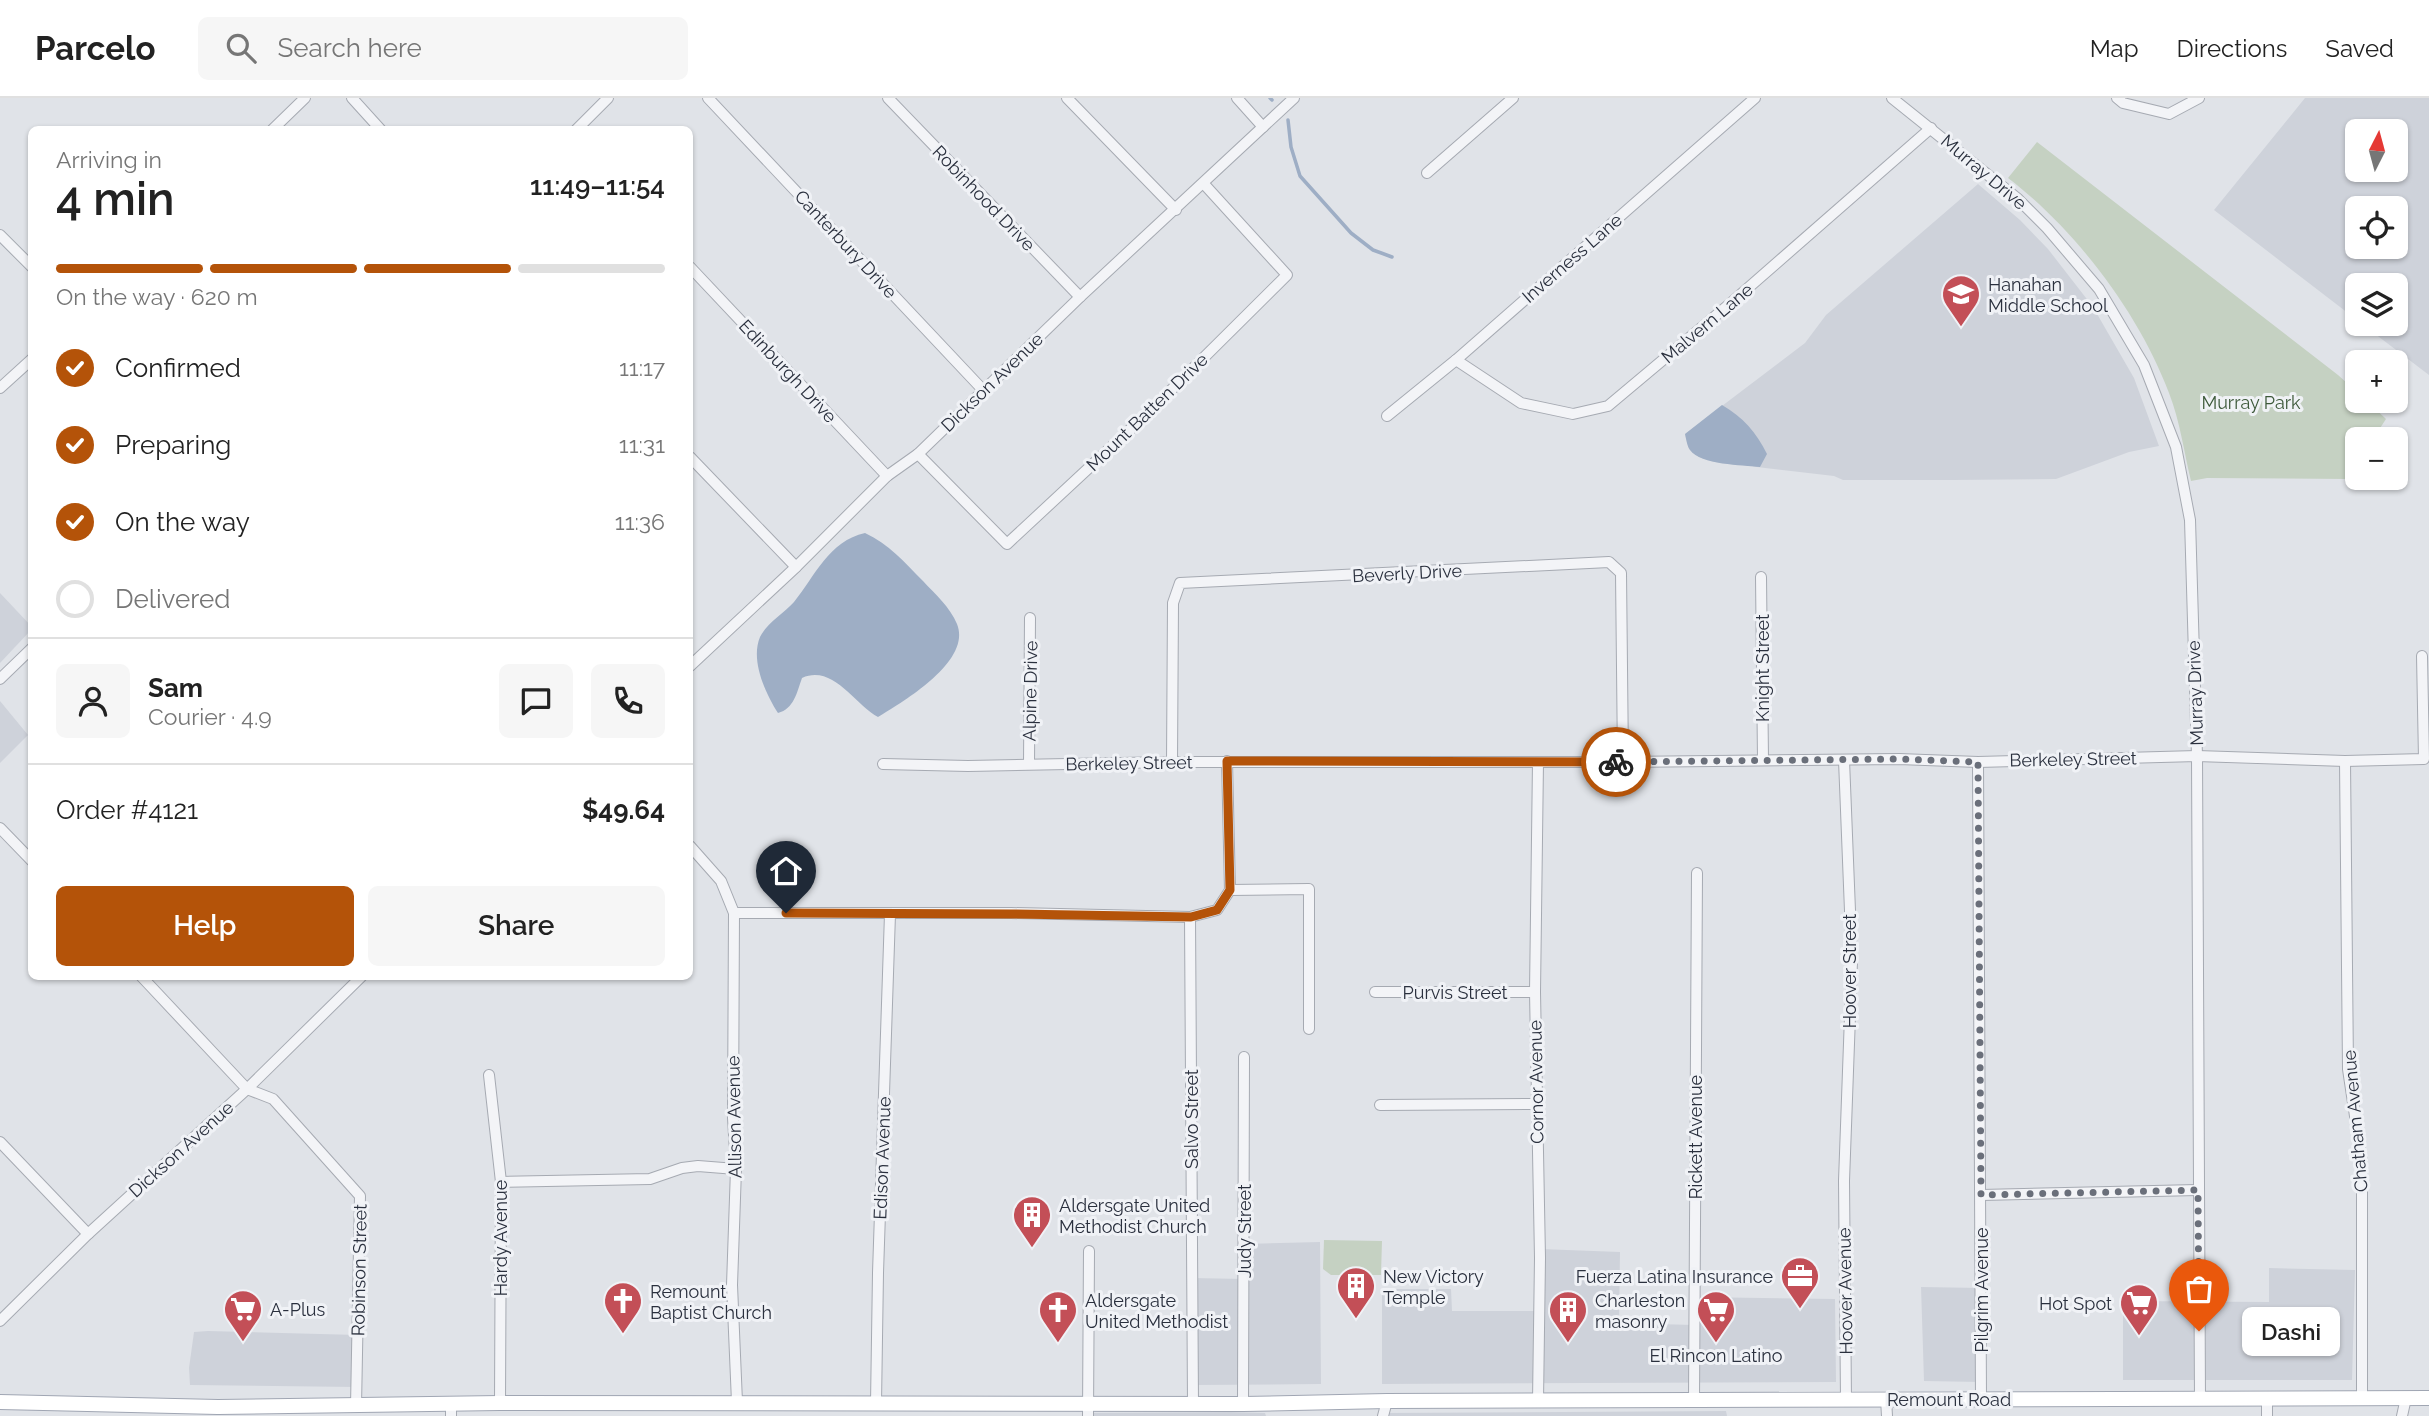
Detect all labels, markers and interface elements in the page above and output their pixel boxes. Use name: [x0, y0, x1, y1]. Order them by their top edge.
search box: [198, 17, 688, 80]
text: Parcelo: [35, 29, 156, 68]
icon: search: [222, 29, 260, 67]
text: Search here: [278, 33, 422, 63]
text: Map: [2090, 34, 2139, 63]
text: Directions: [2177, 34, 2287, 63]
text: Saved: [2325, 34, 2394, 63]
north arrow: [2345, 119, 2408, 182]
map controls: [2345, 119, 2408, 490]
street label: Murray Drive: [1937, 130, 2031, 214]
street label: Robinhood Drive: [928, 141, 1040, 255]
text: Arriving in: [56, 146, 162, 173]
text: 11:49–11:54: [530, 171, 665, 201]
text: 4 min: [56, 172, 175, 226]
street label: Canterbury Drive: [790, 186, 902, 303]
button: locate: [2345, 196, 2408, 259]
street label: Inverness Lane: [1518, 209, 1627, 307]
school or university icon: Hanahan Middle School: [1940, 273, 1982, 328]
button: layers: [2345, 273, 2408, 336]
place label: Hanahan Middle School: [1988, 274, 2108, 316]
street label: Malvern Lane: [1657, 278, 1757, 367]
text: On the way · 620 m: [56, 283, 258, 310]
street label: Edinburgh Drive: [735, 315, 841, 427]
street label: Dickson Avenue: [937, 328, 1048, 436]
street label: Mount Batten Drive: [1082, 348, 1212, 475]
icon: check: [56, 349, 94, 387]
button: +: [2345, 350, 2408, 413]
text: Confirmed: [115, 353, 241, 383]
text: 11:17: [619, 354, 665, 381]
park label: Murray Park: [2201, 392, 2301, 413]
icon: check: [56, 426, 94, 464]
button: −: [2345, 427, 2408, 490]
text: Preparing: [115, 430, 231, 460]
text: 11:31: [619, 431, 665, 458]
icon: check: [56, 503, 94, 541]
text: On the way: [115, 507, 250, 537]
text: 11:36: [615, 508, 665, 535]
street label: Beverly Drive: [1352, 560, 1463, 586]
text: Delivered: [115, 584, 230, 614]
street label: Knight Street: [1752, 614, 1773, 722]
street label: Alpine Drive: [1019, 640, 1041, 742]
street label: Murray Drive: [2183, 640, 2207, 746]
button: person: [56, 664, 130, 738]
button: chat: [499, 664, 573, 738]
button: phone: [591, 664, 665, 738]
text: Sam: [148, 673, 203, 703]
text: Courier · 4.9: [148, 703, 272, 730]
courier: [1581, 727, 1651, 797]
icon: bike: [1597, 743, 1635, 781]
street label: Berkeley Street: [2009, 747, 2137, 771]
street label: Berkeley Street: [1065, 751, 1193, 775]
text: Order #4121: [56, 795, 198, 825]
text: $49.64: [582, 795, 665, 825]
pin: [756, 841, 816, 913]
icon: home: [767, 852, 805, 890]
button: Help: [56, 886, 354, 966]
button: Share: [368, 886, 665, 966]
street label: Hoover Street: [1839, 914, 1860, 1028]
street label: Purvis Street: [1403, 982, 1507, 1003]
street label: Cornor Avenue: [1524, 1020, 1548, 1144]
street label: Chatham Avenue: [2338, 1049, 2372, 1193]
street label: Allison Avenue: [722, 1055, 746, 1179]
street label: Salvo Street: [1181, 1069, 1202, 1169]
street label: Rickett Avenue: [1685, 1074, 1706, 1199]
street label: Dickson Avenue: [124, 1096, 238, 1201]
street label: Edison Avenue: [869, 1096, 895, 1220]
street label: Hardy Avenue: [490, 1179, 511, 1296]
street label: Judy Street: [1234, 1184, 1255, 1278]
building icon: Aldersgate United Methodist Church: [1011, 1194, 1053, 1249]
place label: Aldersgate United Methodist Church: [1059, 1195, 1210, 1237]
street label: Robinson Street: [347, 1204, 371, 1336]
street label: Hoover Avenue: [1833, 1227, 1857, 1355]
street label: Pilgrim Avenue: [1971, 1227, 1992, 1353]
office icon: Fuerza Latina Insurance: [1779, 1255, 1821, 1310]
pin: [2169, 1259, 2229, 1331]
building icon: New Victory Temple: [1335, 1265, 1377, 1320]
place label: New Victory Temple: [1383, 1266, 1484, 1308]
place label: Fuerza Latina Insurance: [1576, 1266, 1773, 1287]
icon: bag: [2180, 1270, 2218, 1308]
church icon: Remount Baptist Church: [602, 1280, 644, 1335]
place label: Remount Baptist Church: [650, 1281, 772, 1323]
supermarket icon: Hot Spot: [2118, 1282, 2160, 1337]
supermarket icon: A-Plus: [222, 1288, 264, 1343]
church icon: Aldersgate United Methodist: [1037, 1289, 1079, 1344]
building icon: Charleston masonry: [1547, 1289, 1589, 1344]
supermarket icon: El Rincon Latino: [1695, 1289, 1737, 1344]
place label: Aldersgate United Methodist: [1085, 1290, 1228, 1332]
place label: Charleston masonry: [1595, 1290, 1685, 1332]
place label: Hot Spot: [2039, 1293, 2112, 1314]
place label: A-Plus: [270, 1299, 325, 1320]
callout: Dashi: [2241, 1306, 2339, 1356]
text: Dashi: [2261, 1318, 2321, 1345]
place label: El Rincon Latino: [1650, 1345, 1783, 1366]
street label: Remount Road: [1887, 1389, 2011, 1410]

